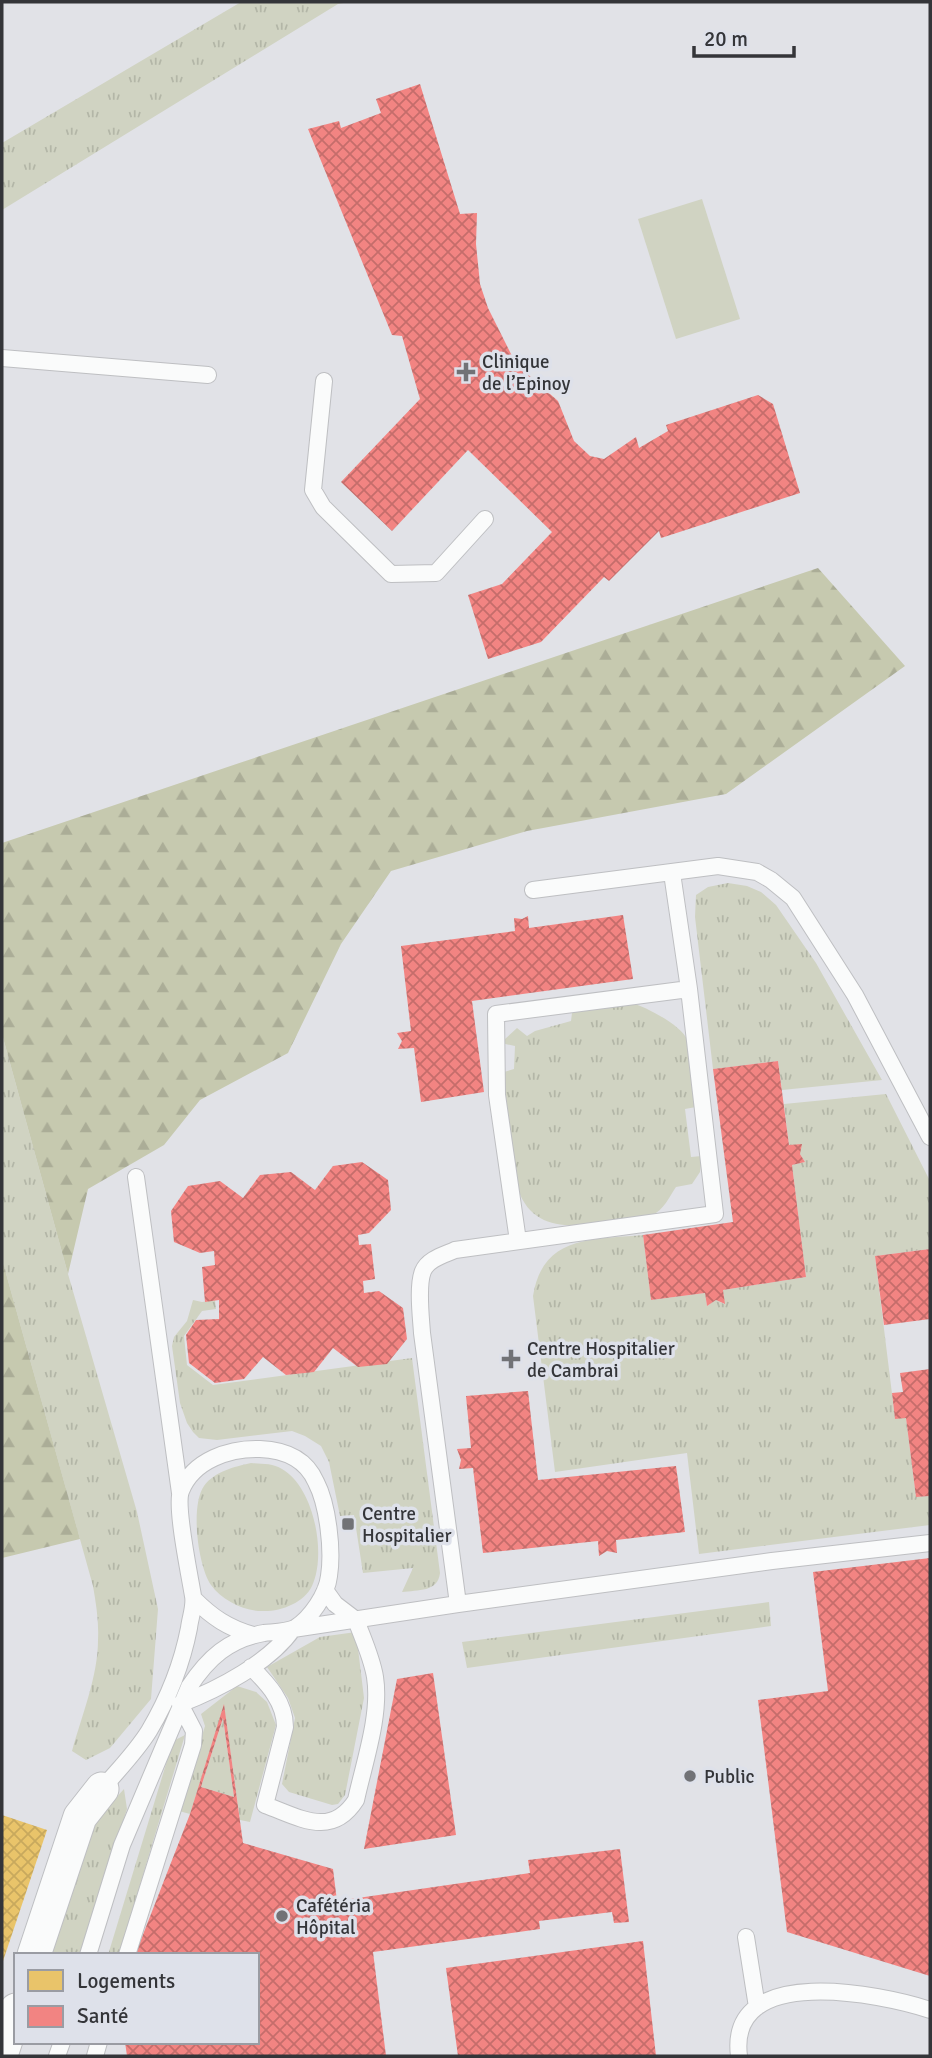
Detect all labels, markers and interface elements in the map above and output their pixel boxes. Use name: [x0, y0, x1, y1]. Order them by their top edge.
scale bar: [694, 14, 794, 58]
text: 20 m: [704, 26, 748, 52]
place label: Clinique de l’Epinoy: [482, 350, 570, 396]
marker: Clinique de l’Epinoy: [456, 362, 476, 382]
place label: Centre Hospitalier de Cambrai: [527, 1337, 675, 1383]
marker: Centre Hospitalier de Cambrai: [501, 1349, 521, 1369]
place label: Centre Hospitalier: [362, 1502, 452, 1548]
marker: Centre Hospitalier: [340, 1516, 356, 1532]
place label: Public: [704, 1765, 755, 1789]
marker: Public: [682, 1768, 698, 1784]
place label: Cafétéria Hôpital: [296, 1894, 371, 1940]
marker: Cafétéria Hôpital: [274, 1908, 290, 1924]
legend: [14, 1953, 259, 2044]
text: Logements: [77, 1968, 175, 1994]
text: Santé: [77, 2003, 128, 2029]

